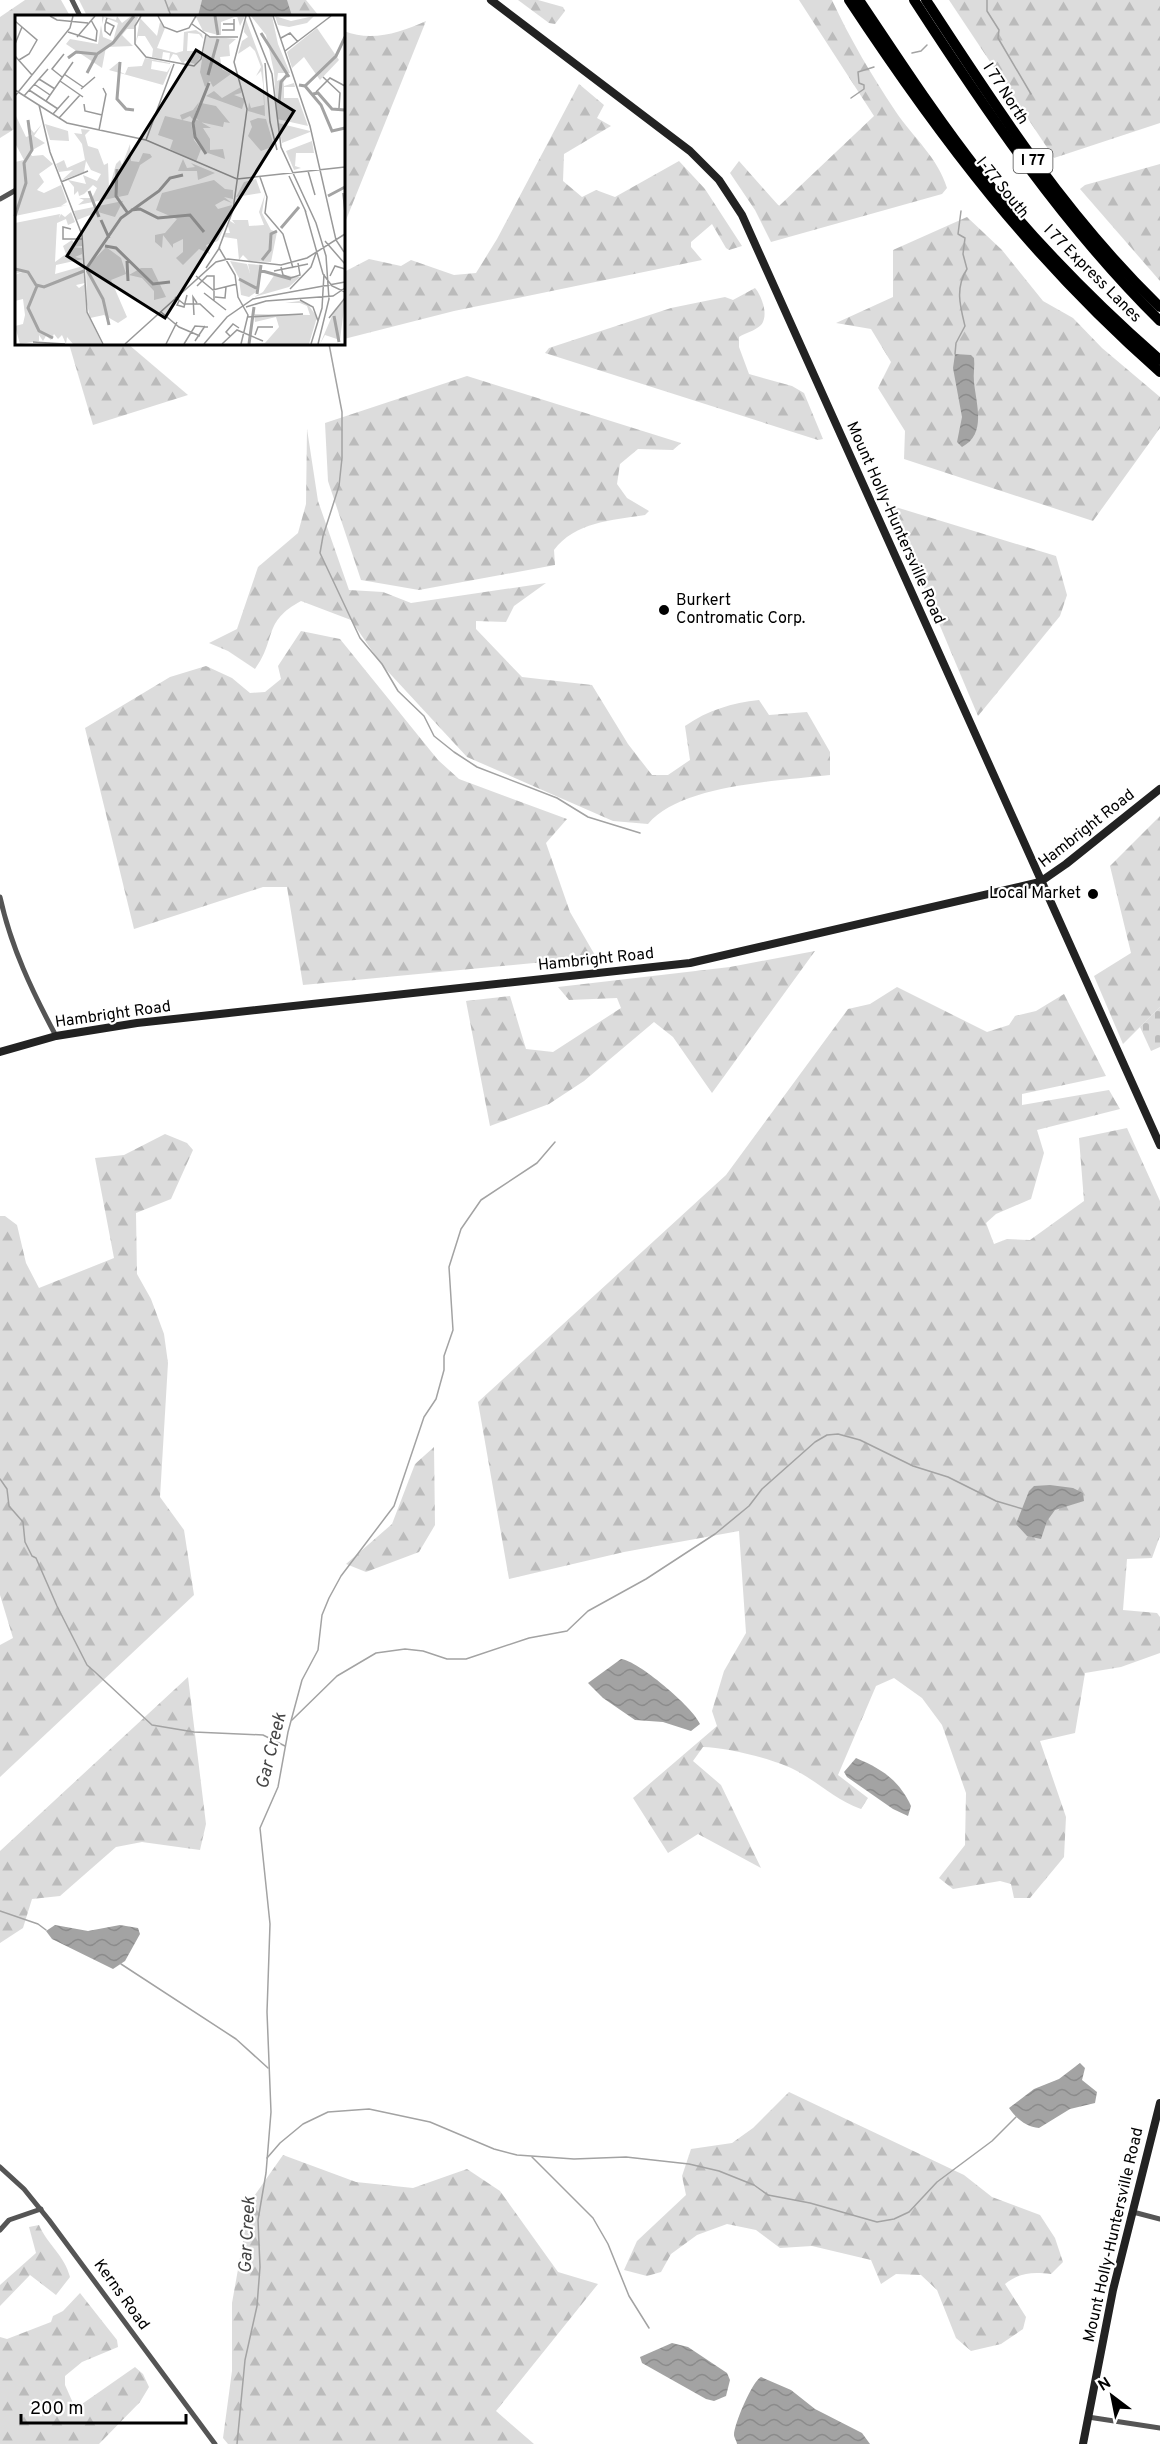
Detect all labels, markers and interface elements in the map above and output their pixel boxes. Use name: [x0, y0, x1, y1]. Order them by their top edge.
inset map: [15, 15, 345, 345]
street label: I 77 North: [978, 59, 1032, 129]
road number: I 77: [1014, 149, 1052, 173]
street label: I-77 South: [971, 153, 1033, 223]
street label: I 77 Express Lanes: [1039, 221, 1145, 327]
street label: Mount Holly-Huntersville Road: [841, 419, 949, 627]
place label: Burkert Contromatic Corp.: [676, 591, 805, 629]
marker: Burkert Contromatic Corp.: [657, 603, 671, 617]
street label: Hambright Road: [1035, 785, 1139, 873]
place label: Local Market: [989, 884, 1081, 904]
marker: Local Market: [1086, 887, 1100, 901]
street label: Hambright Road: [537, 944, 655, 976]
street label: Hambright Road: [54, 997, 172, 1033]
water label: Gar Creek: [251, 1710, 293, 1791]
street label: Mount Holly-Huntersville Road: [1080, 2126, 1148, 2344]
water label: Gar Creek: [234, 2195, 262, 2274]
street label: Kerns Road: [89, 2256, 153, 2334]
north arrow: [1082, 2366, 1142, 2426]
text: N: [1095, 2373, 1115, 2397]
scale bar: [21, 2387, 186, 2425]
text: 200 m: [30, 2398, 83, 2421]

